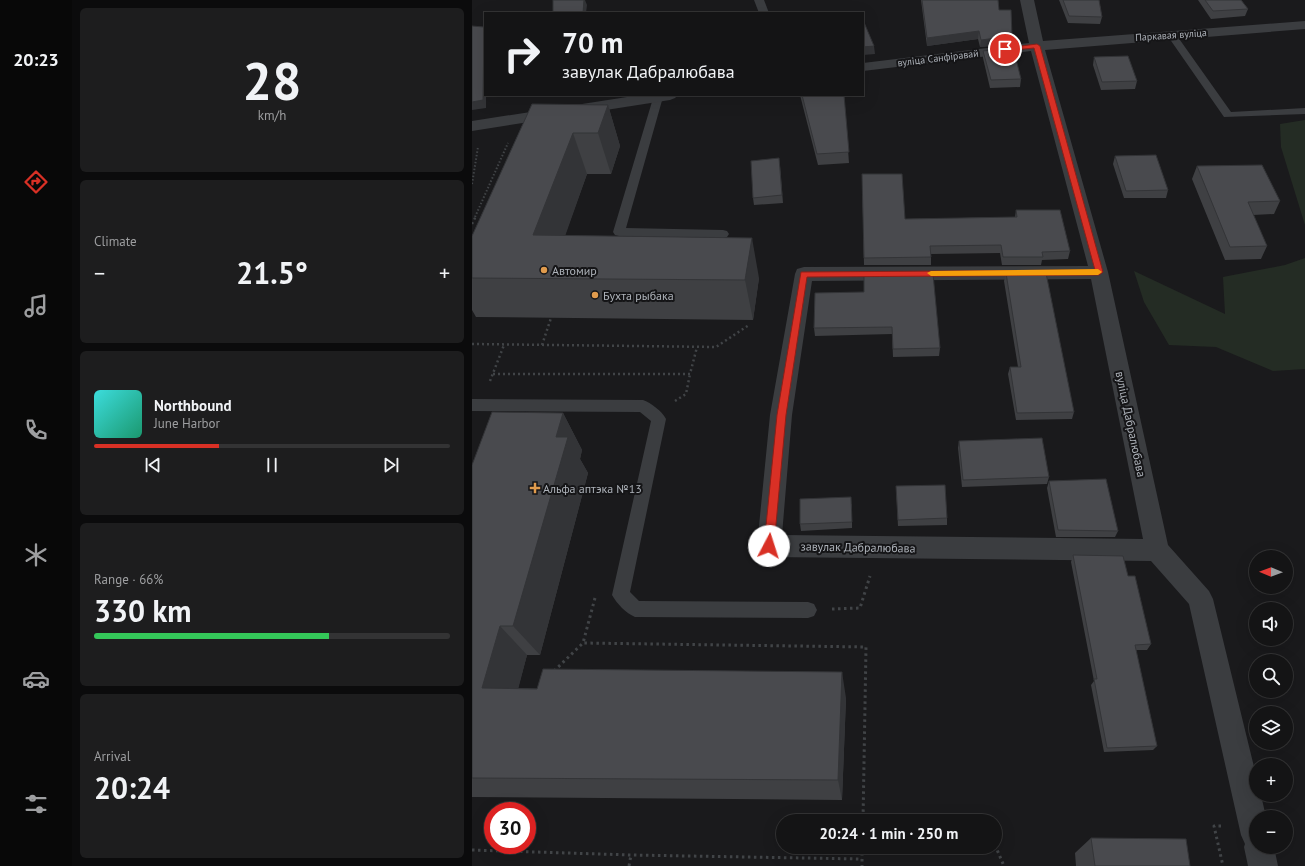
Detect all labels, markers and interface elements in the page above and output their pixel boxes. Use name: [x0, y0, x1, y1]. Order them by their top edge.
text: 70 m: [562, 24, 623, 61]
street label: Паркавая вуліца: [1135, 26, 1207, 44]
icon: right: [496, 28, 548, 80]
pin: [988, 32, 1022, 66]
icon: arrive: [994, 38, 1016, 60]
text: 28: [243, 47, 301, 114]
street label: вуліца Санфіравай: [897, 47, 979, 69]
text: 20:23: [13, 48, 59, 71]
text: завулак Дабралюбава: [562, 60, 735, 83]
text: km/h: [258, 107, 286, 124]
icon: directions: [22, 168, 50, 196]
text: Climate: [94, 233, 137, 250]
text: 21.5°: [236, 253, 308, 292]
text: −: [94, 259, 105, 287]
text: +: [439, 259, 450, 287]
place label: Автомир: [552, 263, 597, 278]
marker: Автомир: [539, 265, 549, 275]
place label: Бухта рыбака: [603, 288, 674, 303]
marker: Бухта рыбака: [590, 290, 600, 300]
icon: music: [22, 292, 50, 320]
street label: вуліца Дабралюбава: [1112, 370, 1150, 478]
text: Northbound: [154, 396, 231, 415]
text: June Harbor: [154, 415, 220, 432]
icon: phone: [22, 416, 50, 444]
icon: previous: [142, 454, 164, 476]
icon: pause: [261, 454, 283, 476]
icon: next: [380, 454, 402, 476]
place label: Альфа аптэка №13: [543, 481, 642, 496]
marker: Альфа аптэка №13: [530, 483, 540, 493]
position arrow: [748, 525, 790, 567]
street label: завулак Дабралюбава: [800, 538, 916, 556]
icon: climate: [22, 541, 50, 569]
north arrow: [1249, 550, 1293, 594]
map controls: [1249, 550, 1293, 854]
text: Range · 66%: [94, 571, 163, 588]
text: 330 km: [94, 591, 192, 630]
button: sound: [1249, 602, 1293, 646]
button: search: [1249, 654, 1293, 698]
icon: car: [22, 665, 50, 693]
button: layers: [1249, 706, 1293, 750]
text: Arrival: [94, 748, 130, 765]
button: +: [1249, 758, 1293, 802]
text: 20:24: [94, 768, 170, 807]
icon: filters: [22, 790, 50, 818]
speed limit sign: 30: [484, 802, 536, 854]
button: −: [1249, 810, 1293, 854]
text: 20:24 · 1 min · 250 m: [820, 824, 958, 843]

